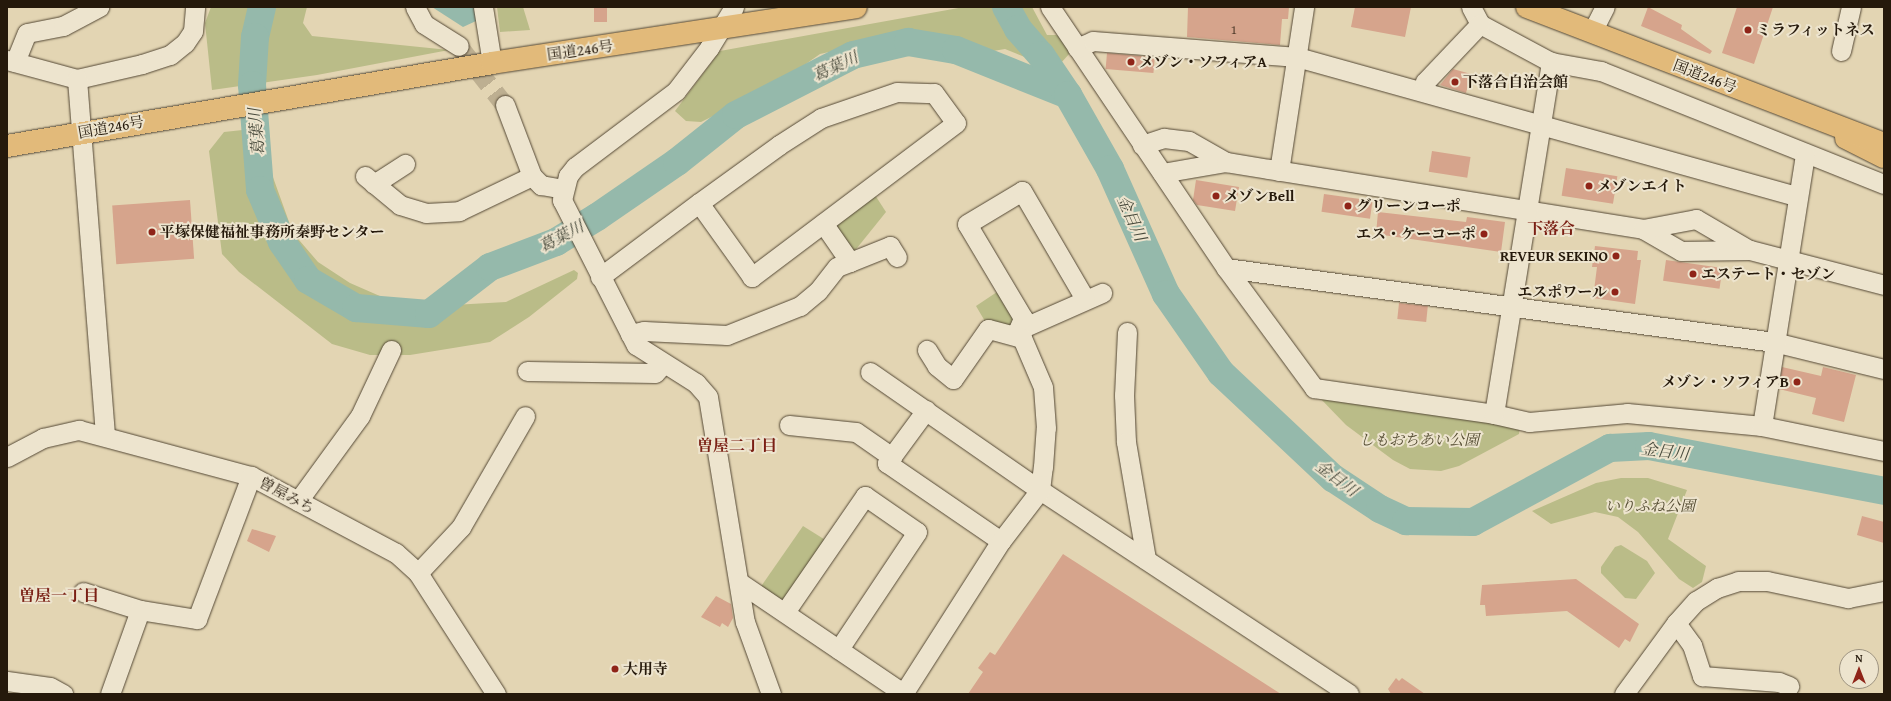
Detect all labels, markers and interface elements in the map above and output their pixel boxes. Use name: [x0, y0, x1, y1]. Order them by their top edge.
place label: ミラフィットネス: [1756, 21, 1876, 39]
house number: 1: [1231, 22, 1237, 38]
marker: ミラフィットネス: [1743, 25, 1753, 35]
street label: 国道246号: [546, 36, 614, 64]
water label: 葛葉川: [809, 47, 861, 85]
place label: メゾン・ソフィアA: [1139, 53, 1269, 71]
street label: 国道246号: [1671, 56, 1739, 96]
marker: メゾン・ソフィアA: [1126, 57, 1136, 67]
place label: 下落合自治会館: [1463, 73, 1568, 91]
marker: 下落合自治会館: [1450, 77, 1460, 87]
water label: 葛葉川: [244, 107, 268, 157]
street label: 国道246号: [77, 112, 145, 142]
place label: メゾンエイト: [1597, 177, 1687, 195]
marker: メゾンエイト: [1584, 181, 1594, 191]
place label: メゾンBell: [1224, 187, 1295, 205]
marker: メゾンBell: [1211, 191, 1221, 201]
water label: 金目川: [1113, 192, 1151, 244]
place label: グリーンコーポ: [1356, 197, 1461, 215]
marker: グリーンコーポ: [1343, 201, 1353, 211]
water label: 葛葉川: [535, 216, 587, 256]
district label: 下落合: [1527, 218, 1575, 238]
place label: 平塚保健福祉事務所秦野センター: [160, 223, 385, 241]
place label: エス・ケーコーポ: [1356, 225, 1476, 243]
marker: 平塚保健福祉事務所秦野センター: [147, 227, 157, 237]
marker: エス・ケーコーポ: [1479, 229, 1489, 239]
place label: REVEUR SEKINO: [1500, 247, 1608, 265]
marker: REVEUR SEKINO: [1611, 251, 1621, 261]
place label: エステート・セゾン: [1701, 265, 1836, 283]
marker: エステート・セゾン: [1688, 269, 1698, 279]
place label: エスポワール: [1517, 283, 1607, 301]
marker: エスポワール: [1610, 287, 1620, 297]
place label: メゾン・ソフィアB: [1660, 373, 1789, 391]
marker: メゾン・ソフィアB: [1792, 377, 1802, 387]
park label: しもおちあい公園: [1359, 431, 1479, 449]
district label: 曽屋二丁目: [697, 435, 777, 455]
water label: 金目川: [1640, 439, 1690, 463]
water label: 金目川: [1312, 456, 1362, 500]
street label: 曽屋みち: [256, 473, 318, 517]
park label: いりふね公園: [1605, 497, 1695, 515]
district label: 曽屋一丁目: [19, 585, 99, 605]
north arrow: [1839, 649, 1879, 689]
text: N: [1855, 650, 1863, 666]
place label: 大用寺: [623, 660, 668, 678]
marker: 大用寺: [610, 664, 620, 674]

